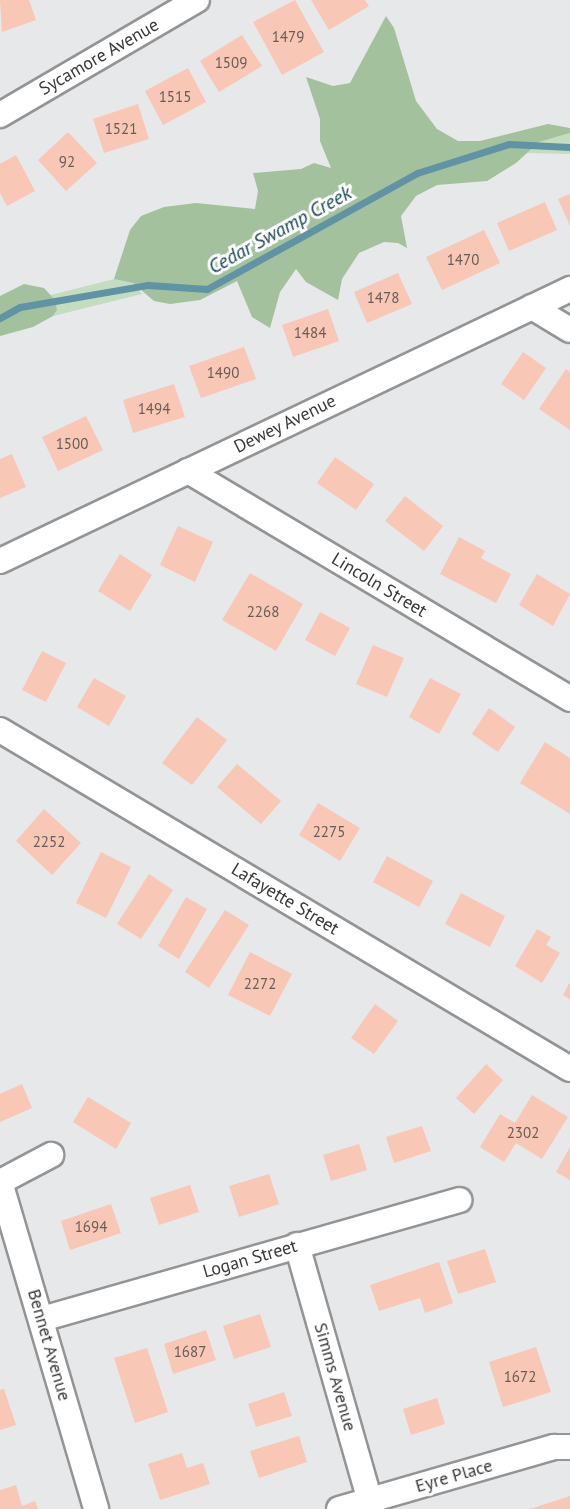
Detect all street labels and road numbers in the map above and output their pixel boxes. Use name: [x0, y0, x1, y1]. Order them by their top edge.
street label: Sycamore Avenue: [35, 14, 163, 100]
street label: Dewey Avenue: [230, 390, 340, 458]
street label: Lincoln Street: [327, 548, 431, 622]
street label: Lafayette Street: [227, 858, 343, 940]
street label: Logan Street: [200, 1235, 300, 1283]
street label: Bennet Avenue: [23, 1286, 75, 1404]
street label: Simms Avenue: [309, 1320, 361, 1434]
street label: Eyre Place: [413, 1455, 495, 1497]

